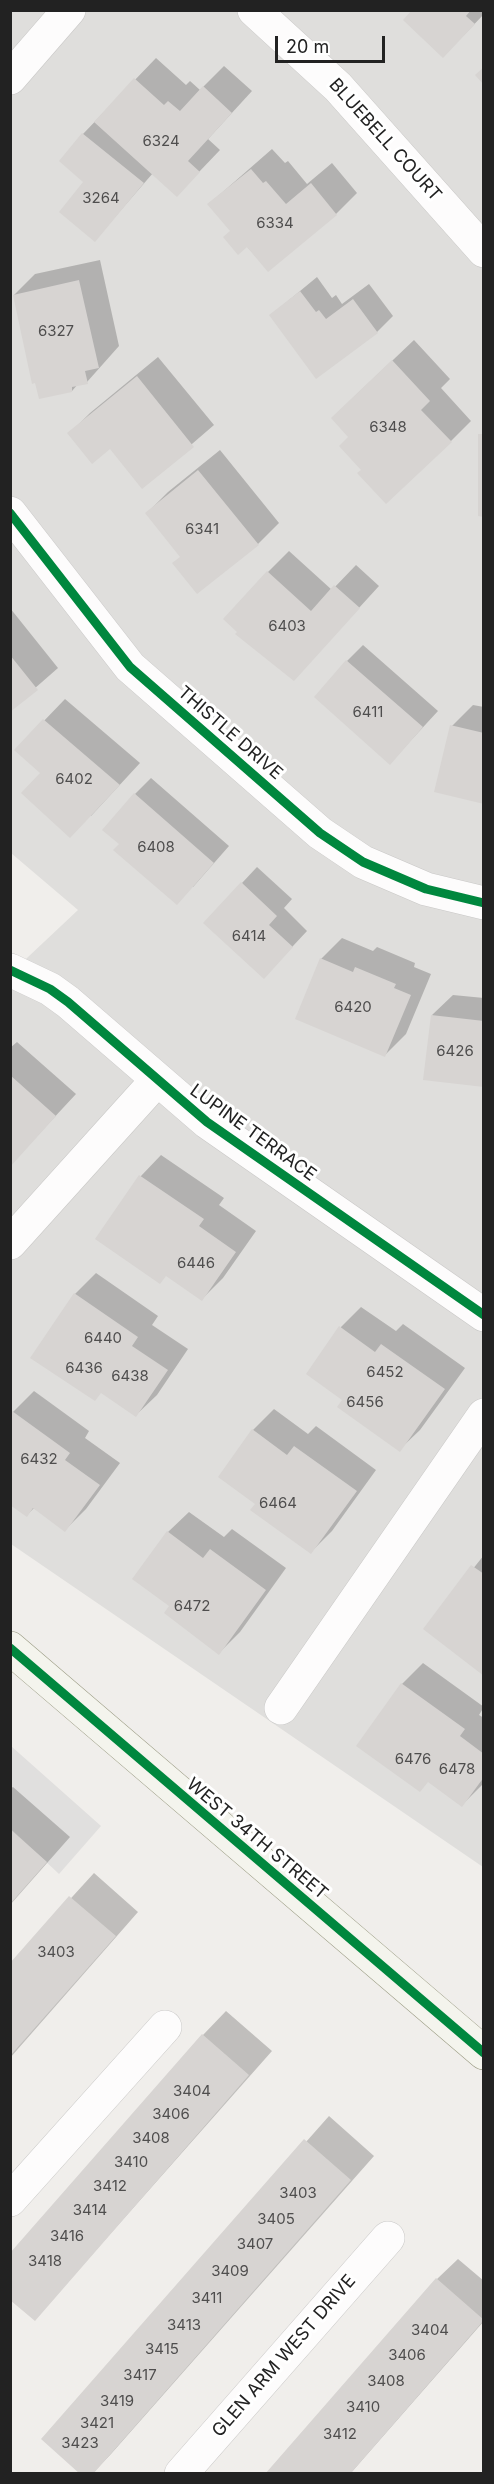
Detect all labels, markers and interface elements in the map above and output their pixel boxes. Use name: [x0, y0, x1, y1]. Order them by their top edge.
scale bar: [278, 24, 388, 62]
text: 20 m: [286, 36, 329, 57]
street label: BLUEBELL COURT: [324, 74, 446, 206]
house number: 6324: [142, 132, 180, 150]
house number: 3264: [82, 189, 120, 207]
house number: 6334: [256, 214, 294, 232]
house number: 6327: [38, 322, 74, 340]
house number: 6348: [369, 418, 407, 436]
house number: 6341: [185, 520, 219, 538]
house number: 6403: [268, 617, 306, 635]
street label: THISTLE DRIVE: [173, 682, 287, 784]
house number: 6411: [353, 703, 383, 721]
house number: 6402: [55, 770, 93, 788]
house number: 6408: [137, 838, 175, 856]
house number: 6414: [232, 927, 266, 945]
house number: 6420: [334, 998, 372, 1016]
house number: 6426: [436, 1042, 474, 1060]
street label: LUPINE TERRACE: [186, 1080, 320, 1186]
house number: 6446: [177, 1254, 215, 1272]
house number: 6440: [84, 1329, 122, 1347]
house number: 6436: [65, 1359, 103, 1377]
house number: 6452: [366, 1363, 404, 1381]
house number: 6438: [111, 1367, 149, 1385]
house number: 6456: [346, 1393, 384, 1411]
house number: 6432: [20, 1450, 58, 1468]
house number: 6464: [259, 1494, 297, 1512]
house number: 6472: [174, 1597, 210, 1615]
house number: 6476: [395, 1750, 431, 1768]
house number: 6478: [439, 1760, 475, 1778]
street label: WEST 34TH STREET: [182, 1774, 332, 1904]
house number: 3403: [37, 1943, 75, 1961]
house number: 3404: [173, 2082, 211, 2100]
house number: 3406: [152, 2105, 190, 2123]
house number: 3408: [132, 2129, 170, 2147]
house number: 3410: [114, 2153, 148, 2171]
house number: 3412: [93, 2177, 127, 2195]
house number: 3403: [279, 2184, 317, 2202]
house number: 3414: [73, 2201, 107, 2219]
house number: 3405: [257, 2210, 295, 2228]
house number: 3416: [50, 2227, 84, 2245]
house number: 3407: [237, 2235, 273, 2253]
house number: 3418: [28, 2252, 62, 2270]
house number: 3409: [211, 2262, 249, 2280]
street label: GLEN ARM WEST DRIVE: [208, 2270, 360, 2442]
house number: 3411: [192, 2289, 222, 2307]
house number: 3413: [167, 2316, 201, 2334]
house number: 3404: [411, 2321, 449, 2339]
house number: 3415: [145, 2340, 179, 2358]
house number: 3406: [388, 2346, 426, 2364]
house number: 3417: [123, 2366, 157, 2384]
house number: 3408: [367, 2372, 405, 2390]
house number: 3419: [100, 2392, 134, 2410]
house number: 3410: [346, 2398, 380, 2416]
house number: 3421: [80, 2414, 114, 2432]
house number: 3412: [323, 2425, 357, 2443]
house number: 3423: [61, 2434, 99, 2452]

